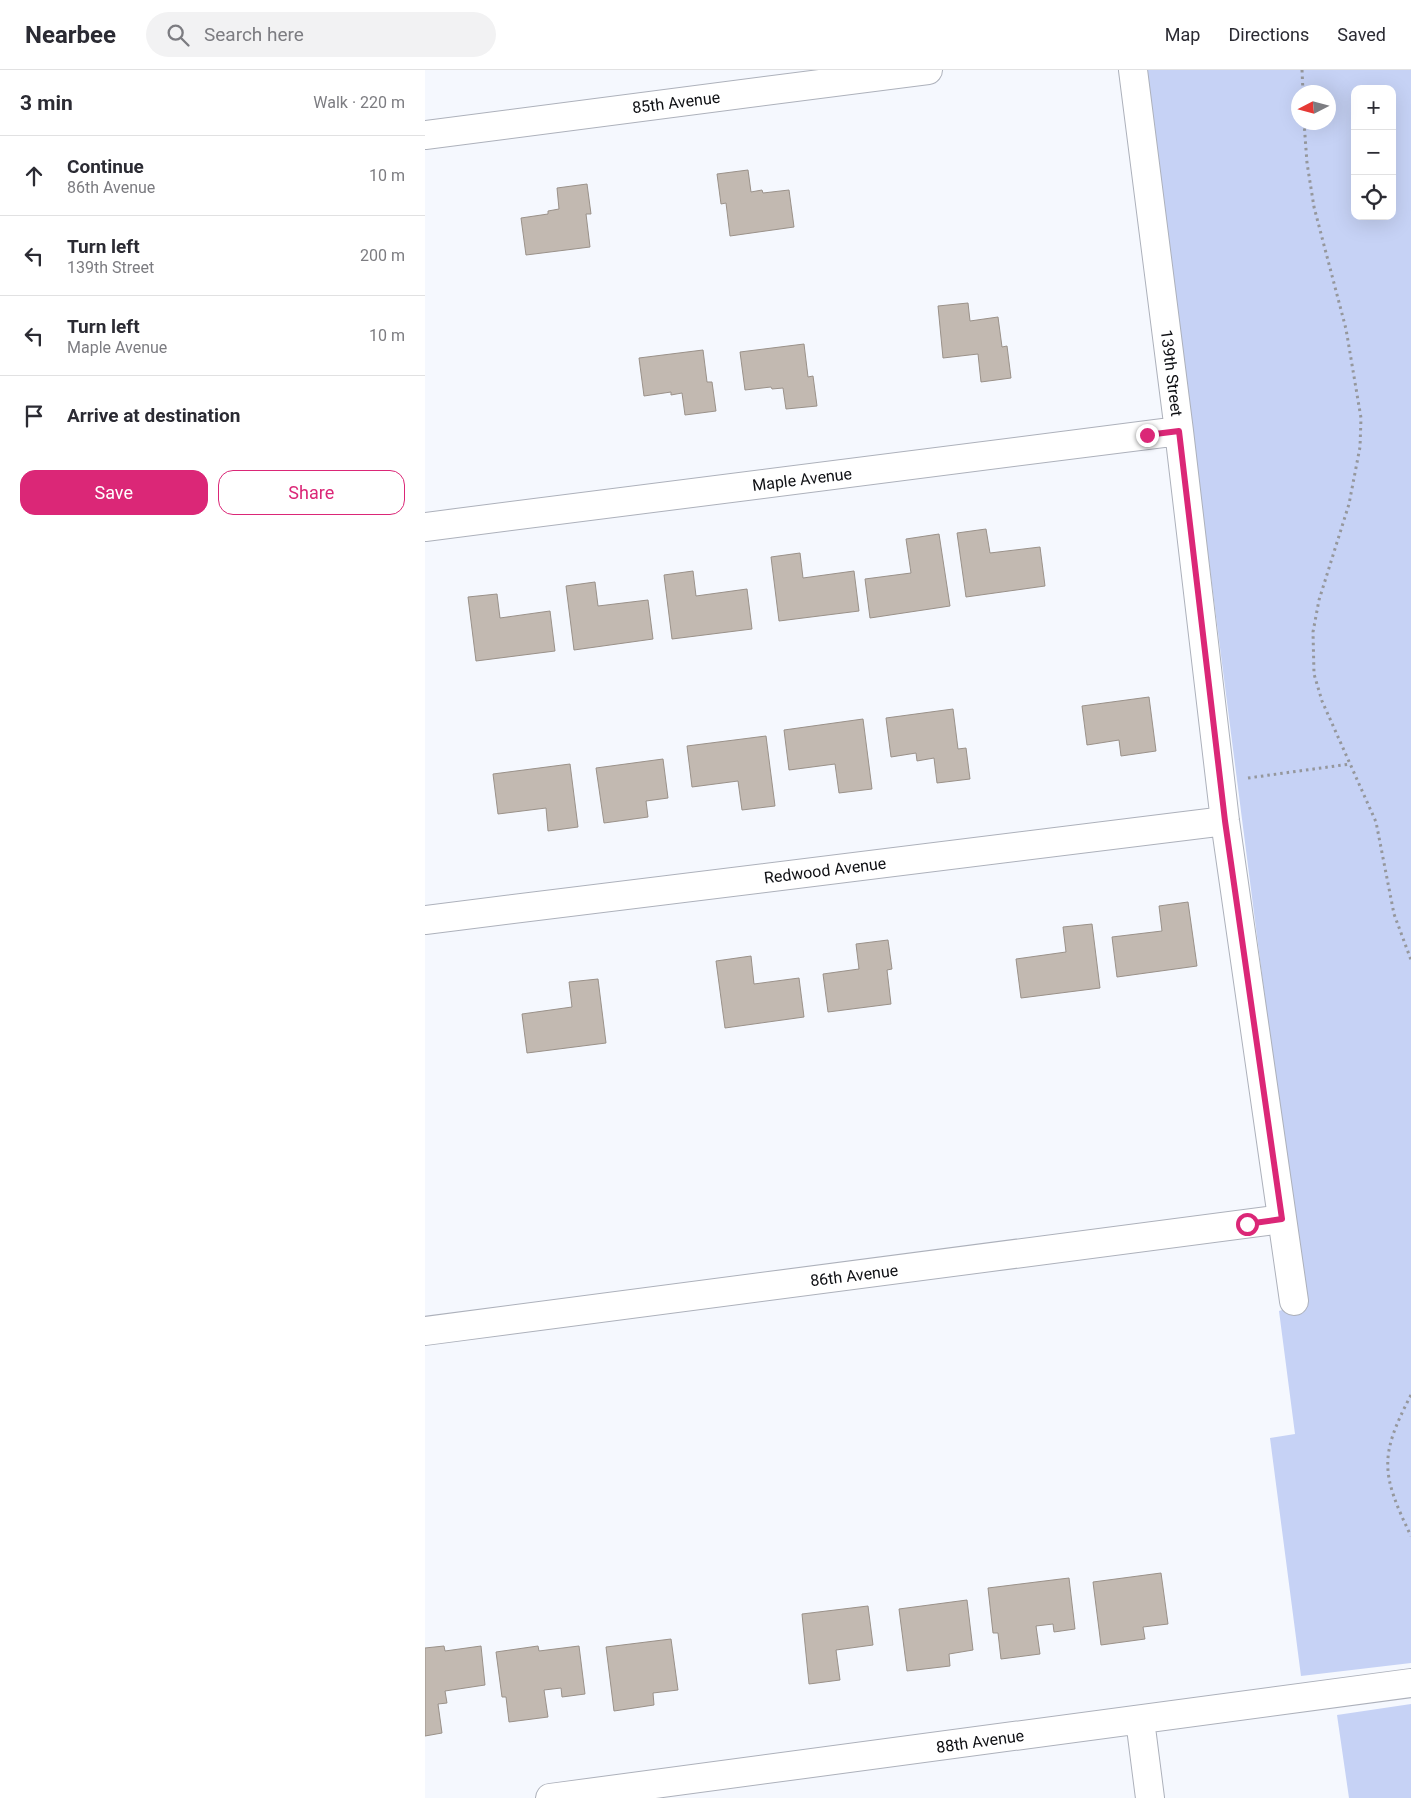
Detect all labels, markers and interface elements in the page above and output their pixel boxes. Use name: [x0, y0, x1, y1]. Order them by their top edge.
search box: [146, 12, 496, 57]
text: Nearbee: [25, 21, 116, 49]
icon: search: [164, 21, 192, 49]
text: Search here: [204, 23, 304, 46]
text: Map: [1165, 24, 1200, 45]
text: Directions: [1228, 24, 1309, 45]
text: Saved: [1337, 24, 1386, 45]
north arrow: [1291, 85, 1336, 130]
map controls: [1351, 85, 1396, 220]
button: +: [1351, 85, 1396, 130]
street label: 85th Avenue: [631, 88, 721, 117]
text: 3 min: [20, 91, 73, 115]
text: Walk · 220 m: [313, 93, 405, 112]
button: −: [1351, 130, 1396, 175]
text: Continue: [67, 155, 144, 178]
icon: ahead: [20, 162, 48, 190]
text: 10 m: [369, 166, 405, 185]
button: locate: [1351, 175, 1396, 220]
text: 86th Avenue: [67, 178, 155, 197]
text: Turn left: [67, 235, 140, 258]
icon: left: [20, 242, 48, 270]
text: 200 m: [360, 246, 405, 265]
text: 139th Street: [67, 258, 154, 277]
text: Turn left: [67, 315, 140, 338]
icon: left: [20, 322, 48, 350]
text: 10 m: [369, 326, 405, 345]
street label: 139th Street: [1157, 329, 1186, 417]
text: Maple Avenue: [67, 338, 167, 357]
icon: arrive: [20, 402, 48, 430]
text: Arrive at destination: [67, 404, 240, 427]
route end: [1136, 424, 1159, 447]
street label: Maple Avenue: [751, 464, 853, 495]
button: Save: [20, 470, 208, 515]
button: Share: [218, 470, 405, 515]
street label: Redwood Avenue: [763, 854, 887, 887]
route start: [1236, 1213, 1259, 1236]
street label: 86th Avenue: [809, 1261, 899, 1290]
street label: 88th Avenue: [935, 1726, 1025, 1757]

